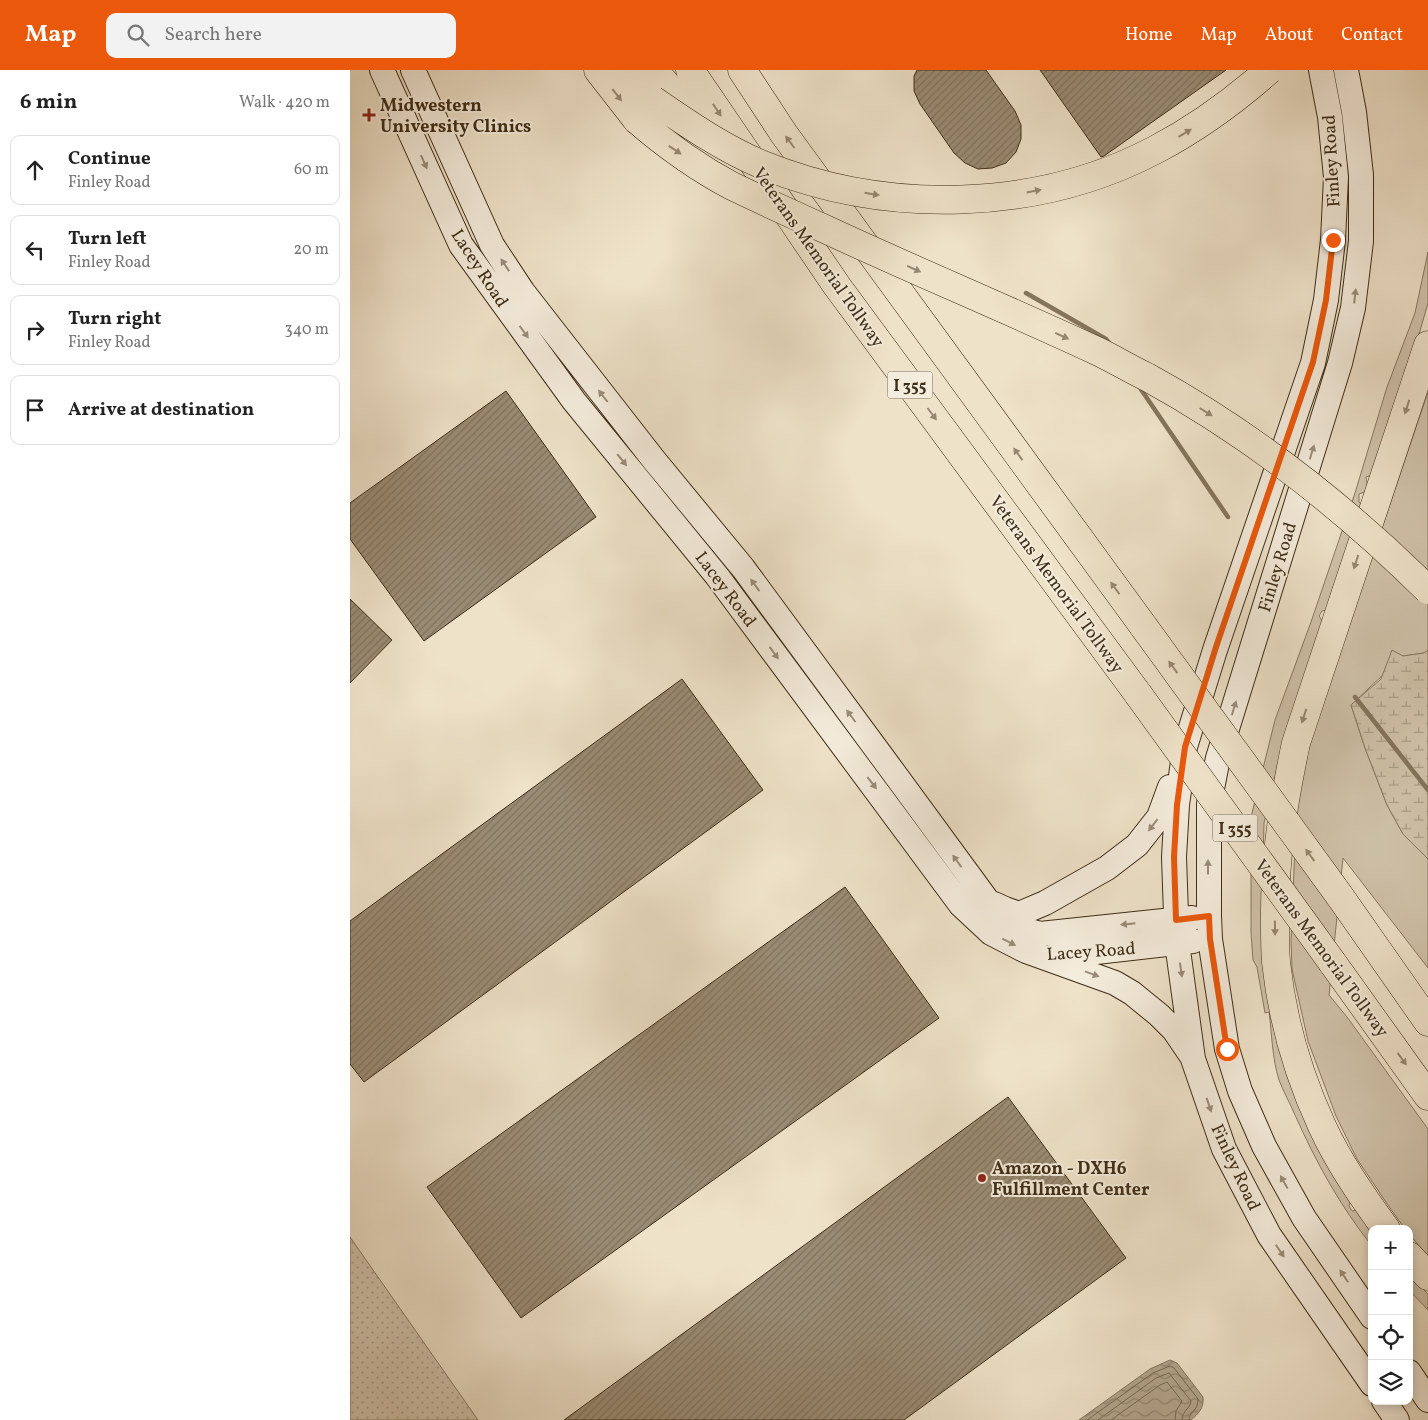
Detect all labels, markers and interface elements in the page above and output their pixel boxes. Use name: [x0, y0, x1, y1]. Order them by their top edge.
search box: [106, 13, 456, 58]
text: Map: [25, 18, 76, 52]
icon: search: [124, 21, 152, 49]
text: Search here: [164, 22, 262, 48]
text: Home: [1125, 23, 1173, 48]
text: Map: [1201, 23, 1237, 48]
text: About: [1265, 23, 1313, 48]
text: Contact: [1341, 23, 1403, 48]
text: 6 min: [20, 88, 77, 117]
one-way arrow: [612, 88, 623, 101]
text: Walk · 420 m: [239, 92, 330, 114]
place label: Midwestern University Clinics: [380, 94, 531, 140]
one-way arrow: [712, 104, 722, 117]
marker: Midwestern University Clinics: [362, 108, 376, 122]
street label: Finley Road: [1318, 114, 1347, 208]
one-way arrow: [1178, 129, 1191, 138]
one-way arrow: [785, 135, 795, 149]
one-way arrow: [668, 145, 682, 155]
text: Continue: [68, 146, 151, 172]
one-way arrow: [420, 155, 428, 169]
icon: ahead: [21, 156, 49, 184]
text: 60 m: [294, 159, 329, 181]
street label: Veterans Memorial Tollway: [746, 163, 890, 353]
text: Finley Road: [68, 172, 151, 194]
one-way arrow: [1026, 187, 1041, 195]
one-way arrow: [865, 191, 881, 199]
street label: Lacey Road: [444, 225, 513, 313]
text: Turn left: [68, 226, 147, 252]
route end: [1322, 229, 1345, 252]
icon: left: [21, 236, 49, 264]
text: 20 m: [294, 239, 329, 261]
text: Finley Road: [68, 252, 151, 274]
one-way arrow: [500, 259, 510, 272]
one-way arrow: [907, 266, 921, 274]
one-way arrow: [1351, 287, 1359, 303]
text: Turn right: [68, 306, 161, 332]
icon: right: [21, 316, 49, 344]
text: 340 m: [285, 319, 329, 341]
one-way arrow: [518, 325, 529, 338]
text: Finley Road: [68, 332, 151, 354]
one-way arrow: [1055, 332, 1069, 340]
road number: I 355: [888, 372, 932, 398]
one-way arrow: [597, 389, 608, 402]
icon: arrive: [21, 396, 49, 424]
text: Arrive at destination: [68, 397, 254, 423]
one-way arrow: [1403, 400, 1410, 415]
one-way arrow: [927, 407, 937, 421]
one-way arrow: [1199, 407, 1212, 416]
one-way arrow: [1309, 445, 1317, 460]
one-way arrow: [1013, 447, 1023, 461]
one-way arrow: [617, 454, 628, 467]
street label: Veterans Memorial Tollway: [983, 491, 1129, 679]
street label: Finley Road: [1253, 519, 1304, 616]
street label: Lacey Road: [688, 547, 762, 633]
one-way arrow: [1352, 554, 1359, 569]
one-way arrow: [750, 578, 760, 592]
one-way arrow: [1110, 582, 1121, 595]
one-way arrow: [769, 646, 779, 660]
one-way arrow: [1168, 661, 1179, 674]
one-way arrow: [1230, 700, 1238, 715]
one-way arrow: [1300, 709, 1308, 724]
one-way arrow: [846, 710, 857, 723]
one-way arrow: [866, 776, 877, 789]
road number: I 355: [1212, 814, 1258, 841]
one-way arrow: [1148, 818, 1159, 831]
one-way arrow: [1305, 849, 1315, 862]
one-way arrow: [953, 855, 963, 868]
street label: Veterans Memorial Tollway: [1248, 855, 1394, 1043]
one-way arrow: [1204, 859, 1212, 875]
one-way arrow: [1271, 920, 1279, 936]
one-way arrow: [1119, 921, 1135, 929]
street label: Lacey Road: [1046, 937, 1136, 968]
one-way arrow: [1002, 938, 1016, 946]
one-way arrow: [1177, 963, 1185, 979]
one-way arrow: [1084, 971, 1099, 978]
route start: [1216, 1038, 1239, 1061]
one-way arrow: [1396, 1052, 1407, 1065]
one-way arrow: [1205, 1098, 1213, 1113]
street label: Finley Road: [1204, 1120, 1266, 1215]
place label: Amazon - DXH6 Fulfillment Center: [992, 1157, 1150, 1203]
marker: Amazon - DXH6 Fulfillment Center: [976, 1172, 988, 1184]
one-way arrow: [1280, 1175, 1288, 1189]
map controls: [1368, 1225, 1413, 1405]
button: +: [1368, 1225, 1413, 1270]
one-way arrow: [1275, 1244, 1285, 1257]
one-way arrow: [1339, 1269, 1349, 1283]
button: −: [1368, 1270, 1413, 1315]
button: locate: [1368, 1315, 1413, 1360]
button: layers: [1368, 1360, 1413, 1405]

